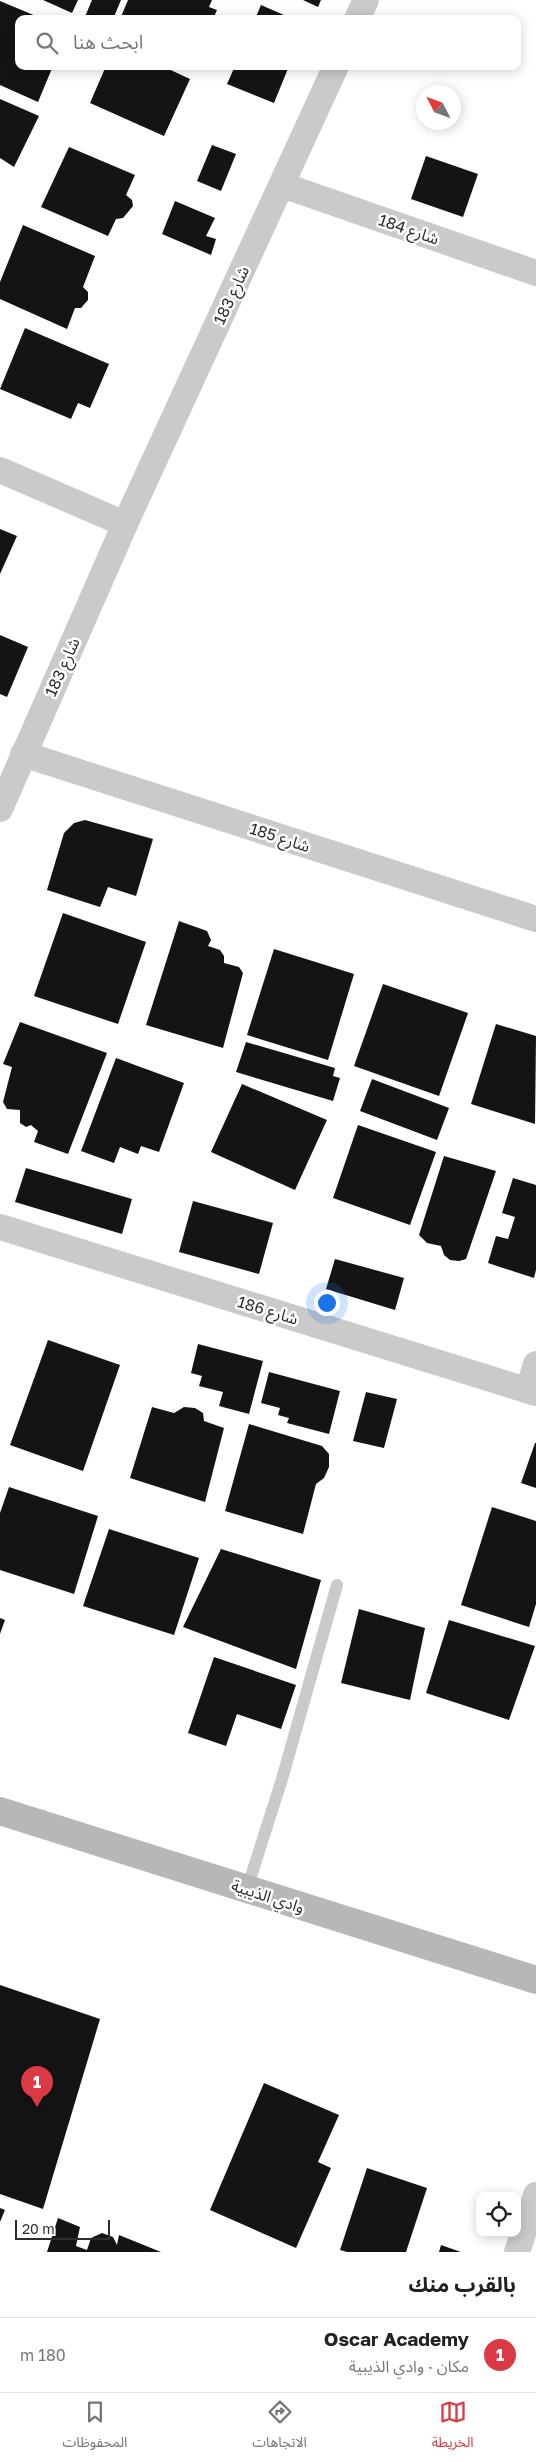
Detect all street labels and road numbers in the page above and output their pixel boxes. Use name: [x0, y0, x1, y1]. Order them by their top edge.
street label: شارع 184: [375, 209, 442, 251]
street label: شارع 183: [209, 263, 256, 329]
street label: شارع 183: [40, 635, 87, 701]
street label: شارع 185: [247, 818, 313, 859]
street label: شارع 186: [234, 1291, 301, 1332]
street label: وادي الذيبية: [228, 1875, 307, 1920]

